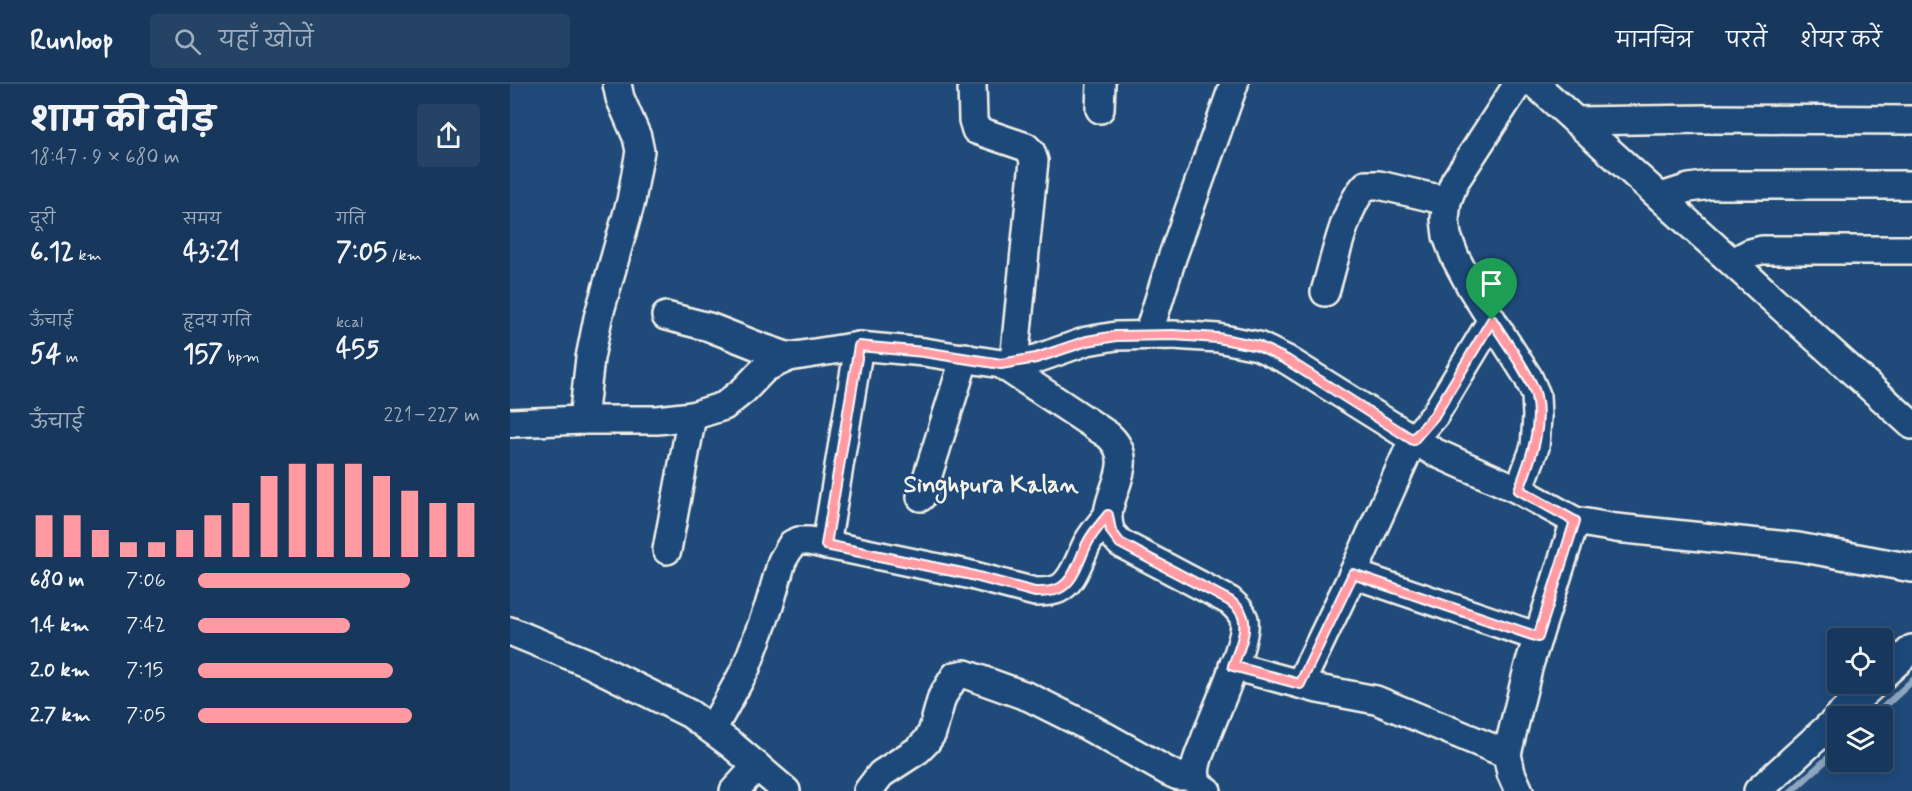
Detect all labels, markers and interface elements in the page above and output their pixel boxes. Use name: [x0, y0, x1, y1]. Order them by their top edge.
search box: [150, 14, 570, 68]
text: Runloop: [30, 23, 114, 60]
icon: search: [171, 25, 204, 58]
text: यहाँ खोजें: [219, 27, 314, 55]
text: मानचित्र: [1616, 27, 1693, 55]
text: परतें: [1726, 27, 1767, 55]
text: शेयर करें: [1800, 27, 1882, 55]
text: शाम की दौड़: [30, 99, 215, 143]
button: share: [417, 104, 480, 167]
text: 18:47 · 9 × 680 m: [30, 144, 180, 171]
text: दूरी: [30, 209, 55, 230]
text: समय: [183, 209, 221, 230]
text: गति: [336, 209, 365, 230]
text: 6.12: [30, 236, 74, 270]
text: 43:21: [183, 236, 240, 270]
text: 7:05: [336, 236, 387, 270]
text: km: [74, 245, 102, 266]
text: /km: [387, 245, 422, 266]
pin: [1466, 258, 1517, 320]
icon: arrive: [1475, 267, 1508, 300]
text: ऊँचाई: [30, 311, 73, 332]
text: हृदय गति: [183, 311, 251, 332]
text: kcal: [336, 312, 363, 333]
text: 455: [336, 333, 379, 367]
text: 54: [30, 338, 61, 372]
text: 157: [183, 338, 223, 372]
text: m: [61, 347, 78, 368]
text: bpm: [223, 347, 260, 368]
text: 221–227 m: [384, 402, 480, 429]
text: ऊँचाई: [30, 409, 84, 436]
district label: Singhpura Kalan: [904, 470, 1079, 504]
text: 680 m: [30, 567, 85, 594]
text: 7:06: [126, 567, 166, 594]
text: 1.4 km: [30, 612, 89, 639]
text: 7:42: [126, 612, 166, 639]
map controls: [1827, 628, 1893, 772]
button: locate: [1827, 628, 1893, 694]
text: 2.0 km: [30, 657, 90, 684]
text: 7:15: [126, 657, 163, 684]
text: 2.7 km: [30, 702, 91, 729]
text: 7:05: [126, 702, 165, 729]
button: layers: [1827, 706, 1893, 772]

